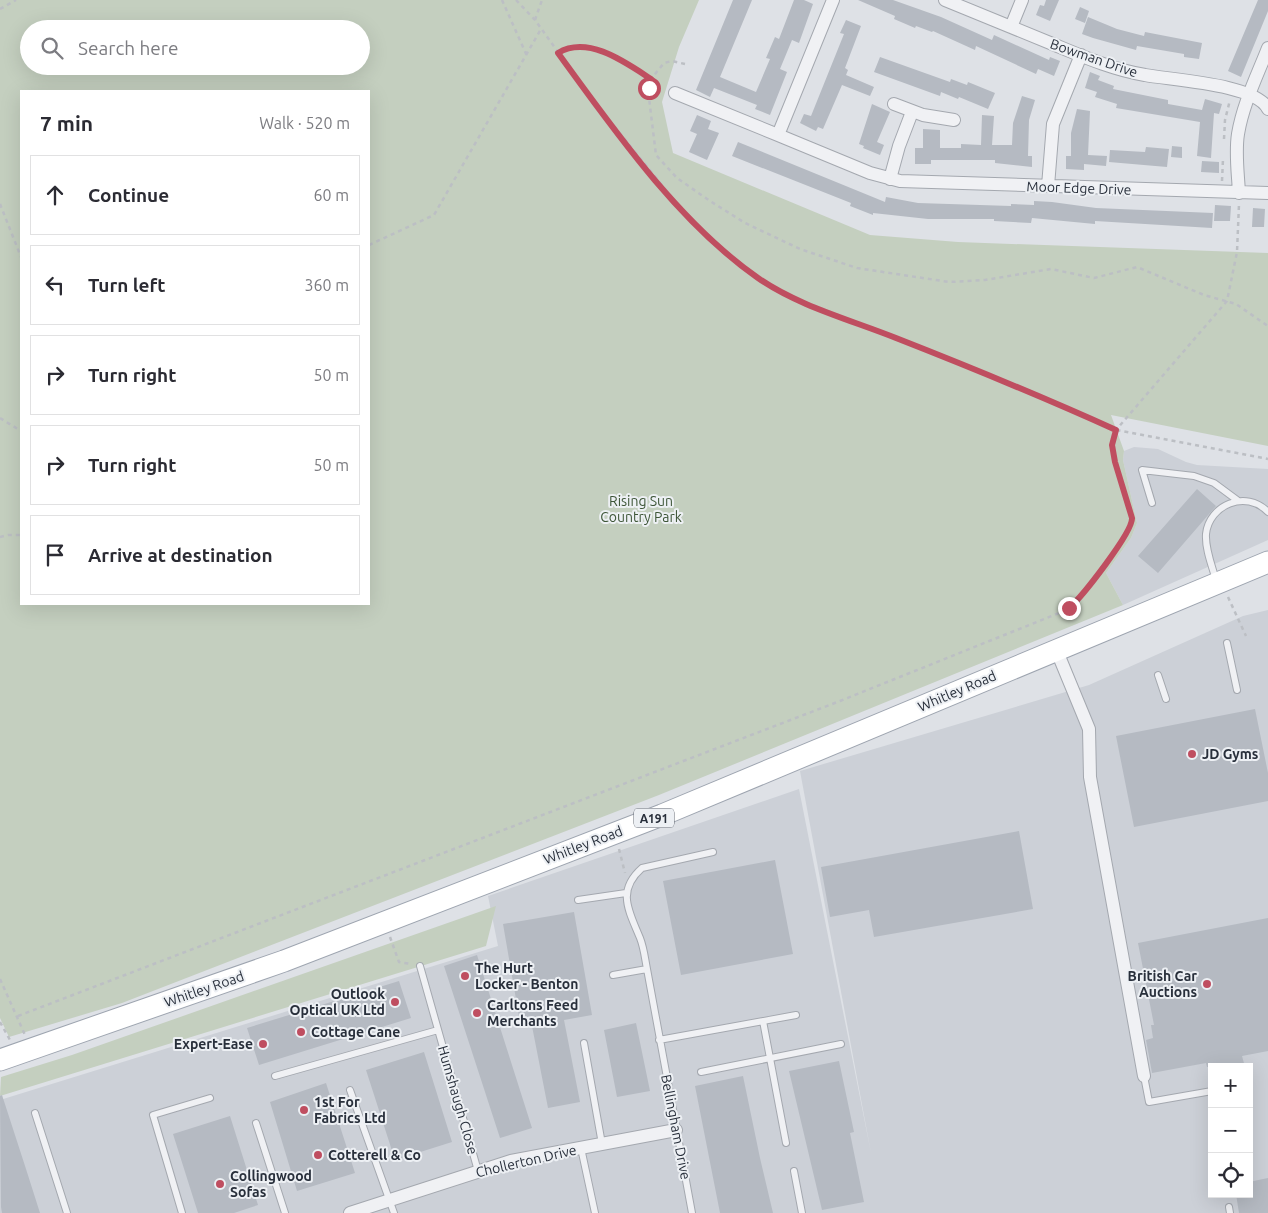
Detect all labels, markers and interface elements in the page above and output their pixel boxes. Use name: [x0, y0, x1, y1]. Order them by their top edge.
search box: [20, 20, 370, 75]
icon: search: [38, 34, 66, 62]
street label: Bowman Drive: [1048, 36, 1140, 80]
text: Search here: [78, 37, 178, 59]
route start: [638, 77, 661, 100]
text: 7 min: [40, 111, 93, 135]
text: Walk · 520 m: [259, 114, 350, 132]
street label: Moor Edge Drive: [1026, 178, 1132, 198]
icon: ahead: [41, 181, 69, 209]
text: Continue: [88, 184, 169, 206]
text: 60 m: [313, 186, 349, 204]
icon: left: [41, 271, 69, 299]
text: Turn left: [88, 274, 166, 296]
text: 360 m: [304, 276, 349, 294]
icon: right: [41, 361, 69, 389]
text: Turn right: [88, 364, 176, 386]
text: 50 m: [313, 366, 349, 384]
icon: right: [41, 451, 69, 479]
text: Turn right: [88, 454, 176, 476]
text: 50 m: [313, 456, 349, 474]
park label: Rising Sun Country Park: [600, 493, 682, 525]
icon: arrive: [41, 541, 69, 569]
text: Arrive at destination: [88, 544, 273, 566]
route end: [1058, 597, 1081, 620]
street label: Whitley Road: [915, 667, 999, 715]
place label: JD Gyms: [1202, 746, 1259, 762]
marker: JD Gyms: [1186, 748, 1198, 760]
road number: A191: [634, 808, 674, 828]
street label: Whitley Road: [541, 823, 625, 867]
place label: The Hurt Locker - Benton: [475, 960, 578, 992]
street label: Whitley Road: [162, 968, 246, 1010]
place label: British Car Auctions: [1128, 968, 1197, 1000]
marker: The Hurt Locker - Benton: [459, 970, 471, 982]
marker: British Car Auctions: [1201, 978, 1213, 990]
place label: Outlook Optical UK Ltd: [290, 986, 385, 1018]
marker: Outlook Optical UK Ltd: [389, 996, 401, 1008]
place label: Carltons Feed Merchants: [487, 997, 578, 1029]
marker: Carltons Feed Merchants: [471, 1007, 483, 1019]
place label: Cottage Cane: [311, 1024, 400, 1040]
marker: Cottage Cane: [295, 1026, 307, 1038]
place label: Expert-Ease: [174, 1036, 253, 1052]
marker: Expert-Ease: [257, 1038, 269, 1050]
street label: Humshaugh Close: [435, 1044, 481, 1156]
map controls: [1208, 1063, 1253, 1198]
button: +: [1208, 1063, 1253, 1108]
street label: Bellingham Drive: [658, 1073, 694, 1181]
place label: 1st For Fabrics Ltd: [314, 1094, 386, 1126]
marker: 1st For Fabrics Ltd: [298, 1104, 310, 1116]
button: −: [1208, 1108, 1253, 1153]
street label: Chollerton Drive: [474, 1142, 578, 1180]
place label: Cotterell & Co: [328, 1147, 421, 1163]
marker: Cotterell & Co: [312, 1149, 324, 1161]
button: locate: [1208, 1153, 1253, 1198]
place label: Collingwood Sofas: [230, 1168, 312, 1200]
marker: Collingwood Sofas: [214, 1178, 226, 1190]

